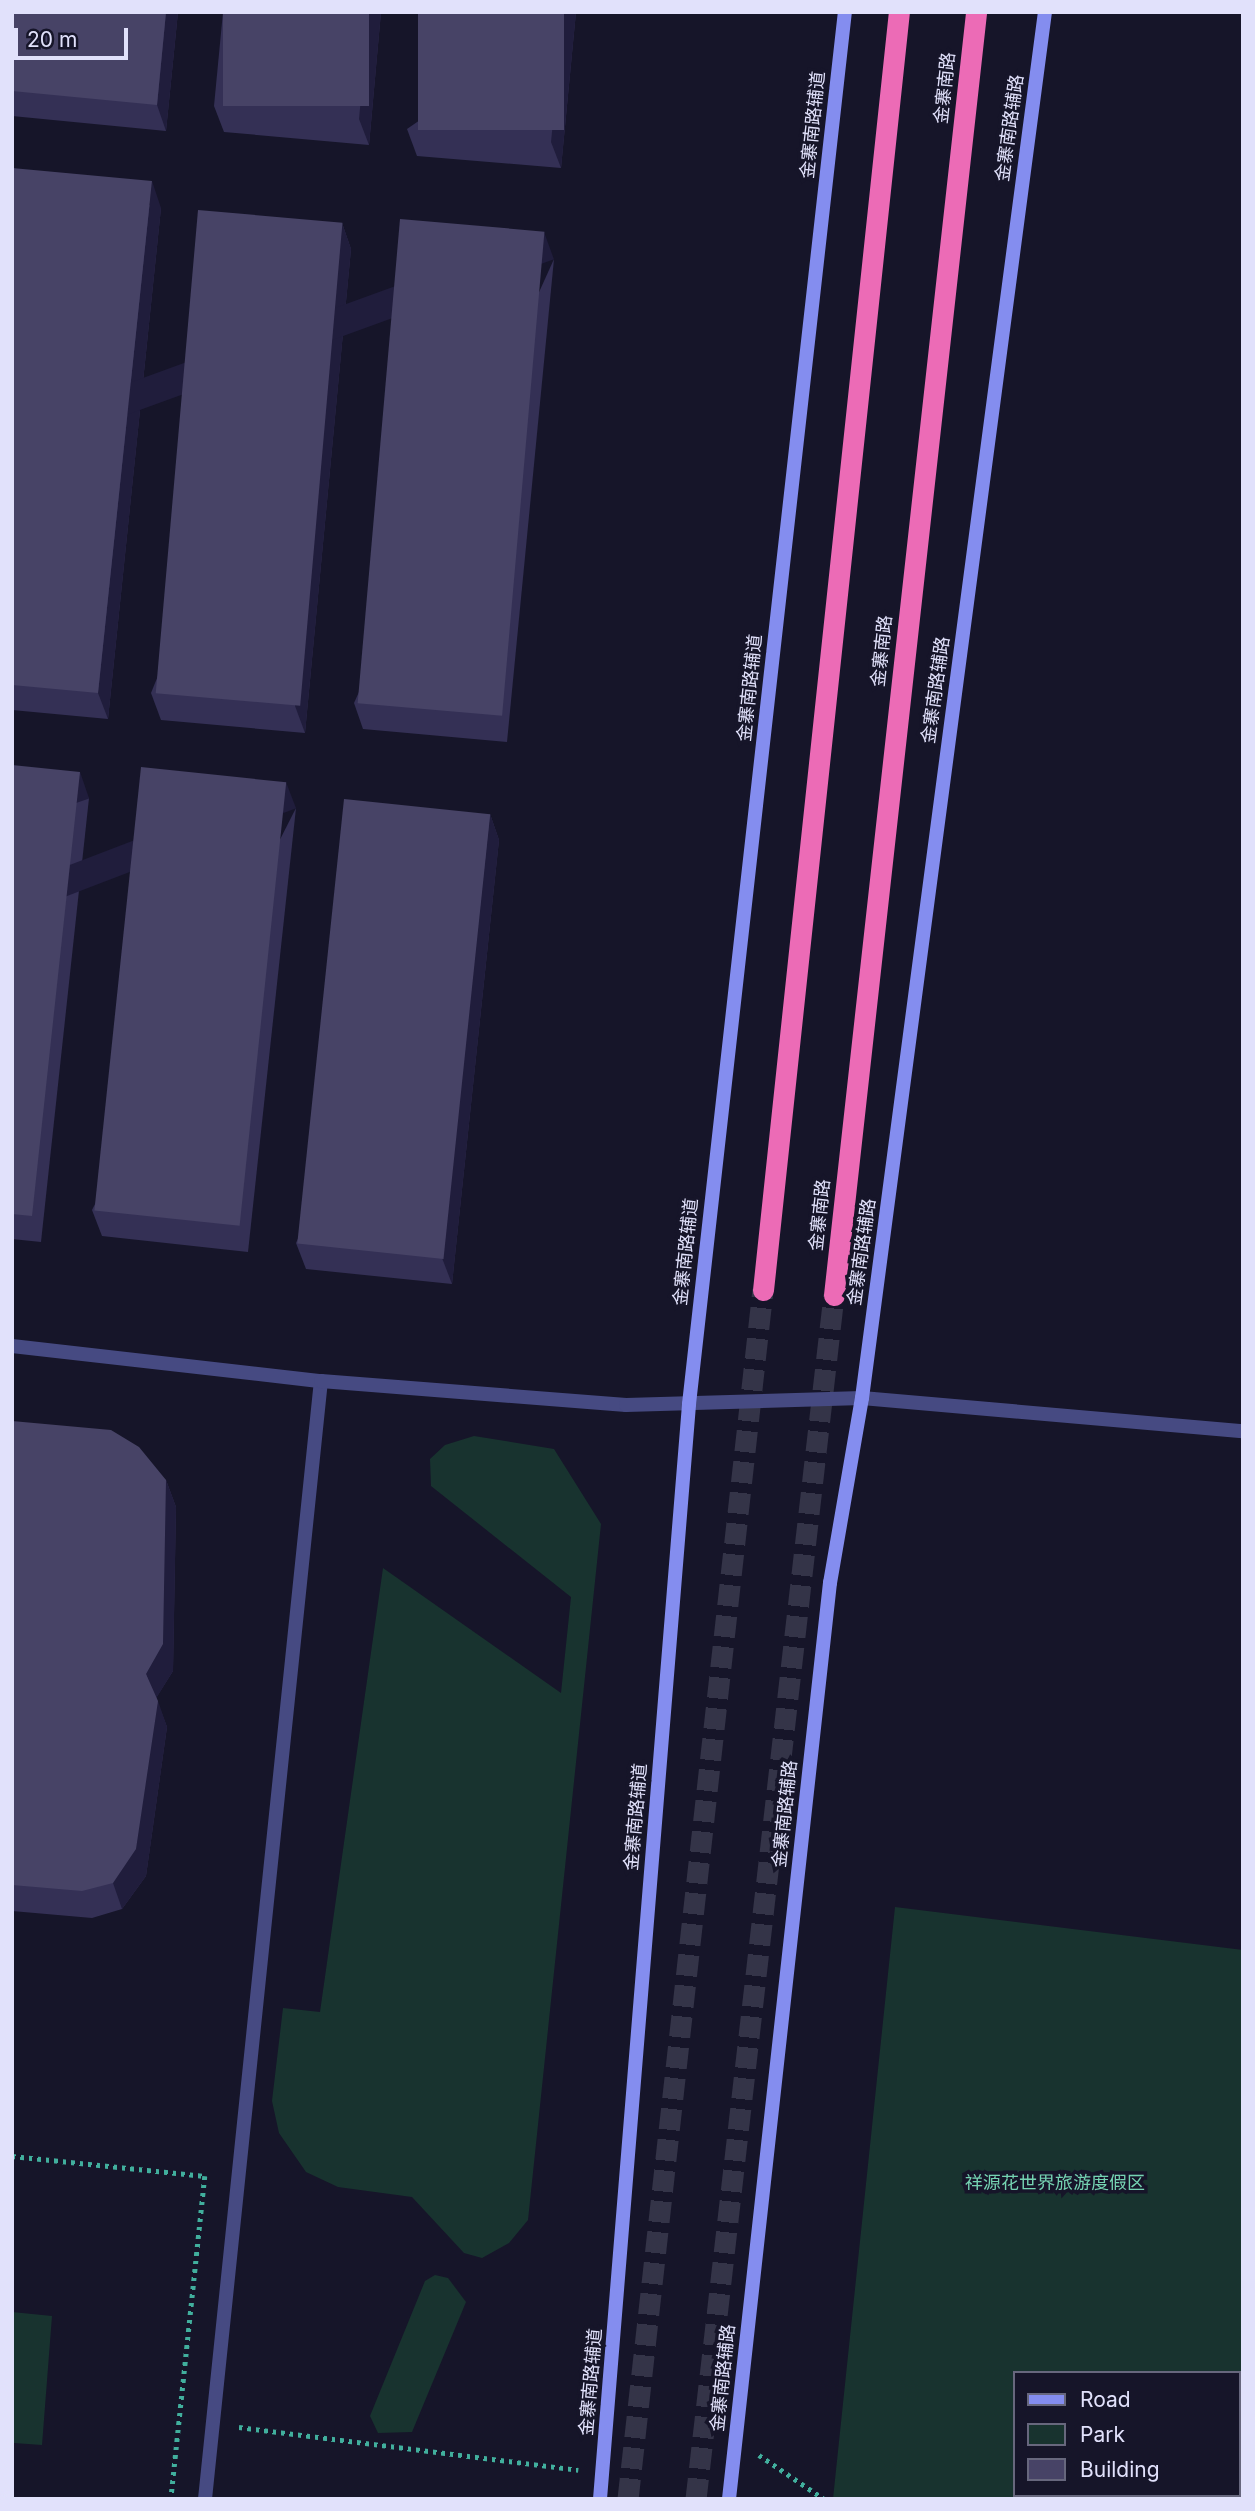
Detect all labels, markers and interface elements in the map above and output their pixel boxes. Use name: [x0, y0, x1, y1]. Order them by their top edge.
scale bar: [18, 14, 131, 58]
text: 20 m: [27, 27, 77, 52]
street label: 金寨南路: [930, 51, 960, 125]
street label: 金寨南路辅道: [797, 70, 829, 180]
street label: 金寨南路辅路: [992, 73, 1028, 183]
street label: 金寨南路: [867, 614, 897, 688]
street label: 金寨南路辅道: [734, 633, 766, 743]
street label: 金寨南路辅路: [918, 635, 954, 745]
street label: 金寨南路: [805, 1178, 835, 1252]
street label: 金寨南路辅道: [670, 1197, 702, 1307]
street label: 金寨南路辅路: [844, 1197, 880, 1307]
street label: 金寨南路辅路: [769, 1759, 801, 1869]
street label: 金寨南路辅道: [621, 1762, 651, 1872]
park label: 祥源花世界旅游度假区: [965, 2172, 1145, 2194]
street label: 金寨南路辅路: [707, 2323, 739, 2433]
street label: 金寨南路辅道: [576, 2327, 606, 2437]
legend: [1014, 2371, 1241, 2497]
text: Road: [1080, 2387, 1131, 2412]
text: Park: [1080, 2422, 1125, 2447]
text: Building: [1080, 2457, 1160, 2482]

